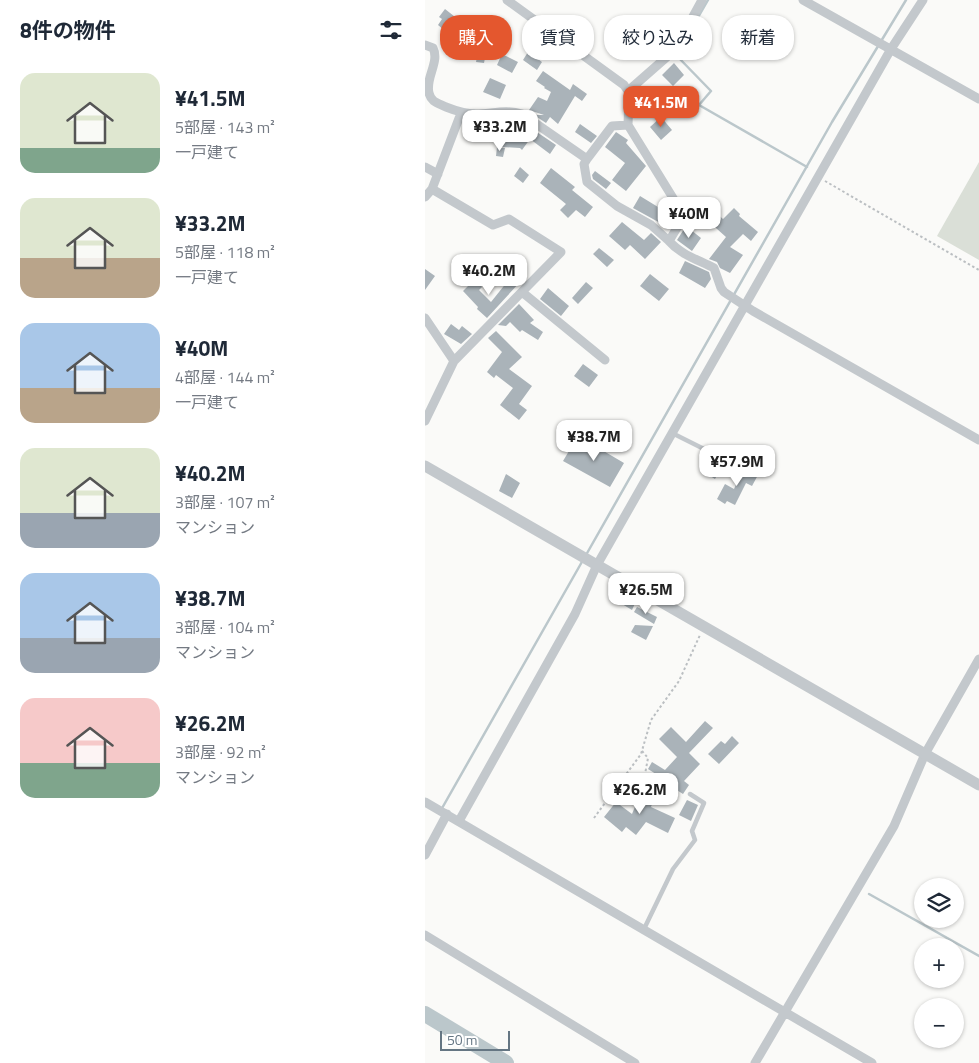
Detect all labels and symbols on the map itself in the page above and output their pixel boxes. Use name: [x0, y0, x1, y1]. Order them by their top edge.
pin: ¥41.5M: [620, 86, 702, 128]
pin: ¥33.2M: [459, 110, 541, 152]
pin: ¥40M: [659, 196, 719, 239]
pin: ¥40.2M: [448, 254, 530, 296]
pin: ¥38.7M: [553, 420, 635, 462]
pin: ¥57.9M: [696, 444, 778, 487]
pin: ¥26.5M: [605, 572, 687, 615]
pin: ¥26.2M: [599, 772, 681, 815]
scale bar: [440, 1028, 510, 1051]

